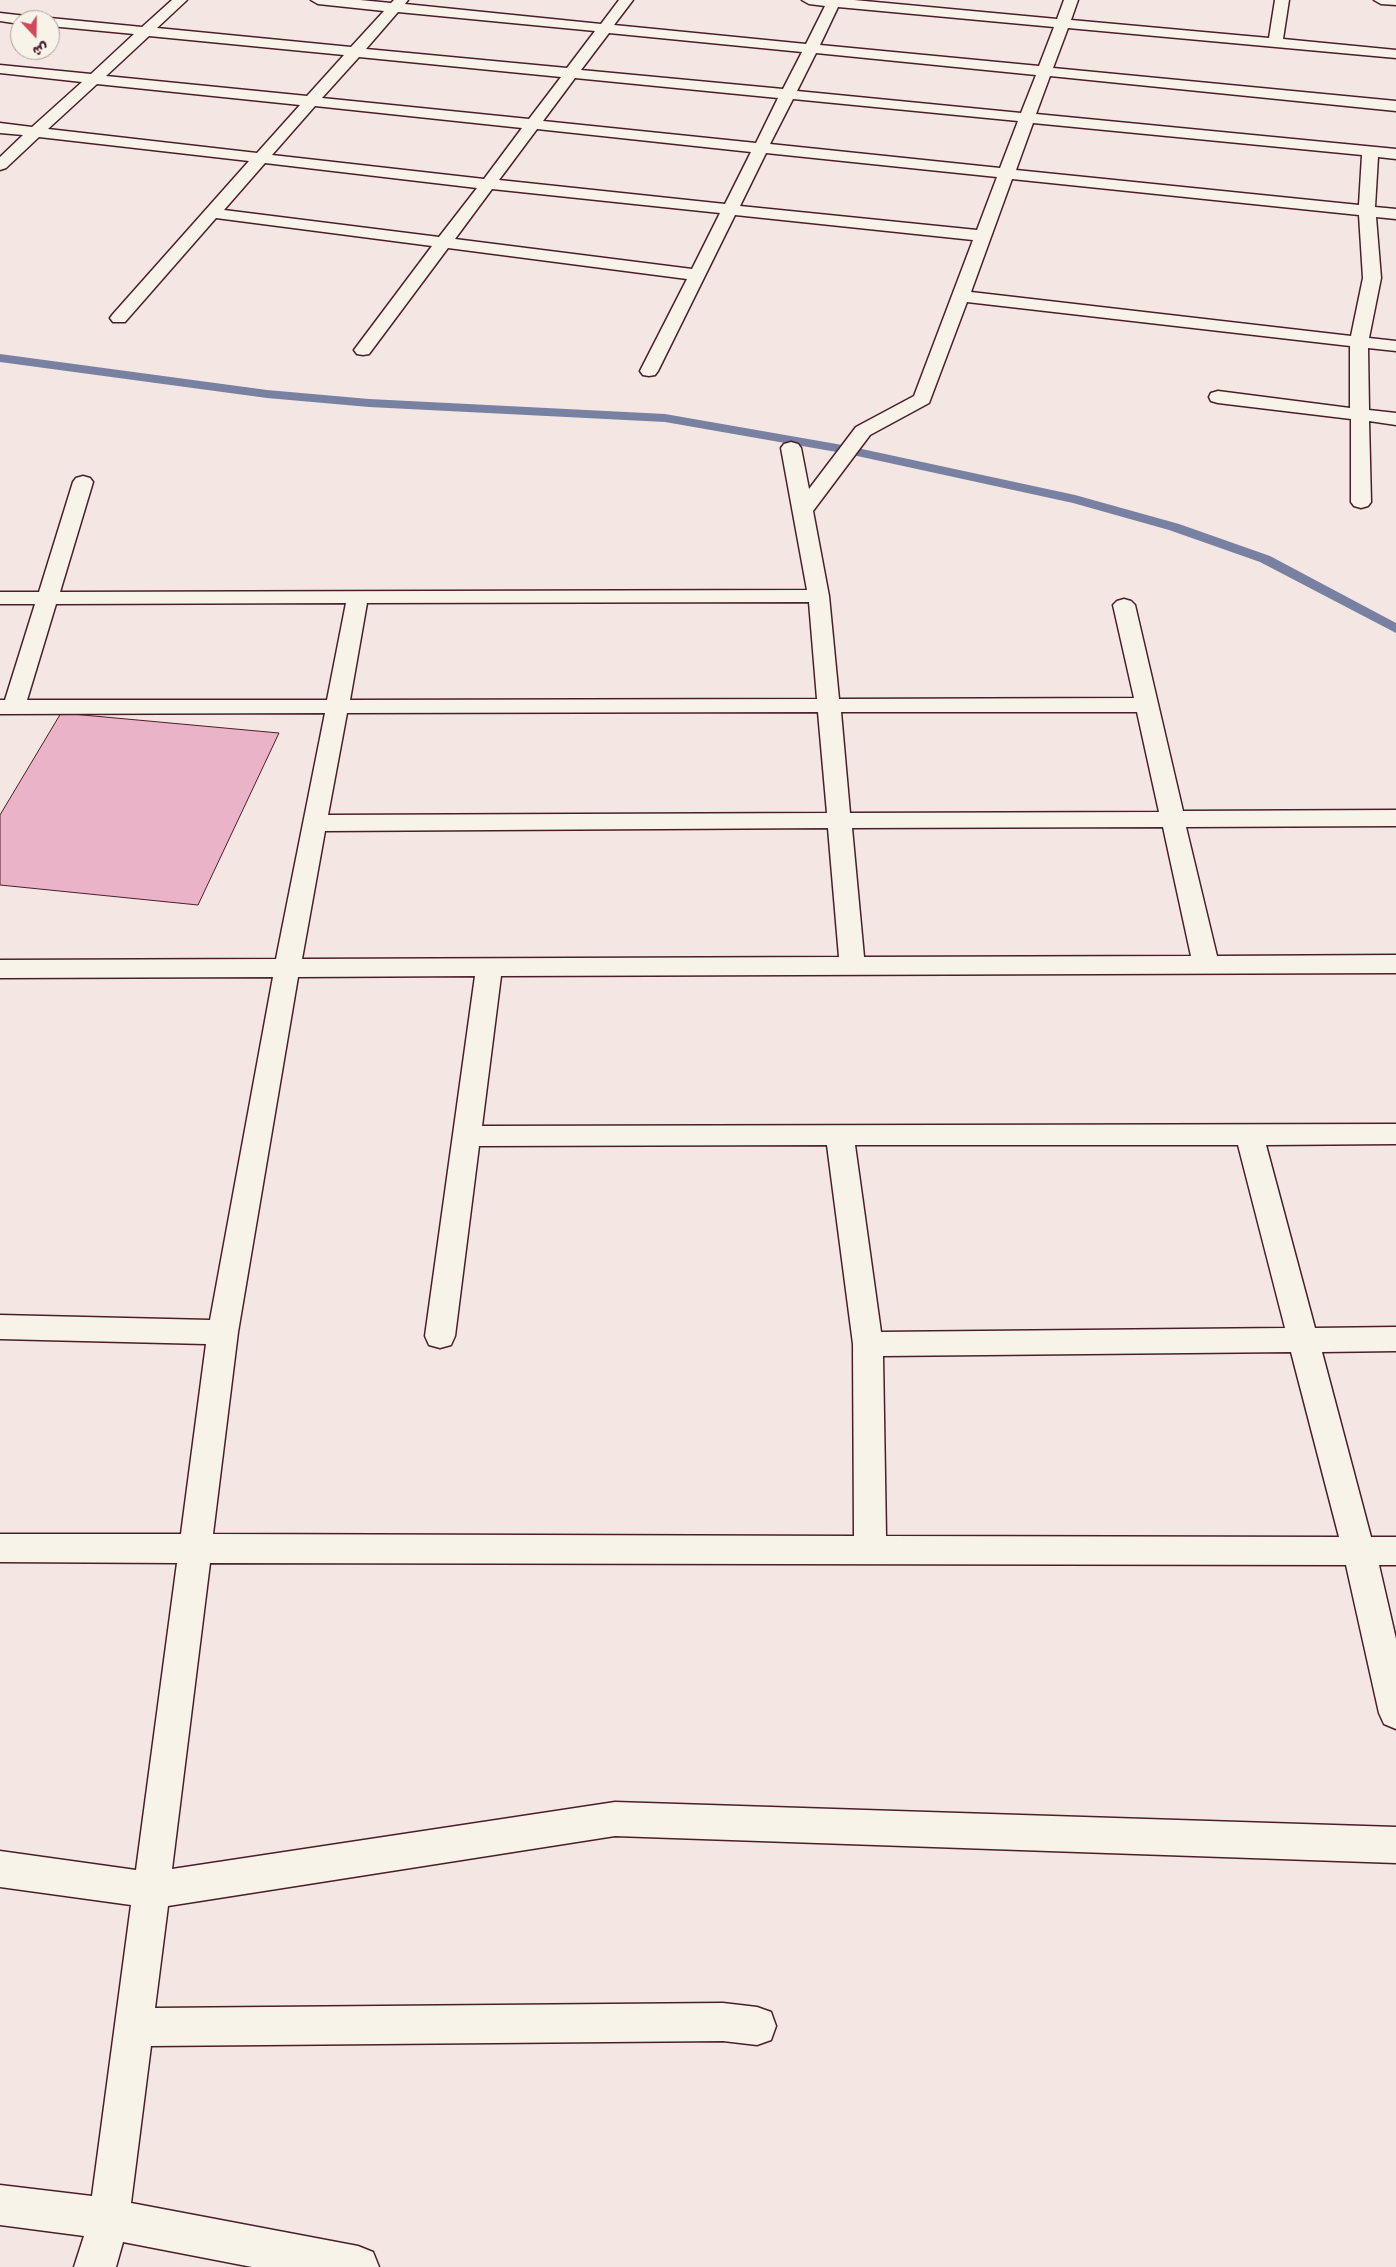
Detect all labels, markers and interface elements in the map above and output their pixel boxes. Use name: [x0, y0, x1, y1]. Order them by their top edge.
north arrow: [10, 10, 60, 60]
text: ش: [29, 36, 51, 60]

